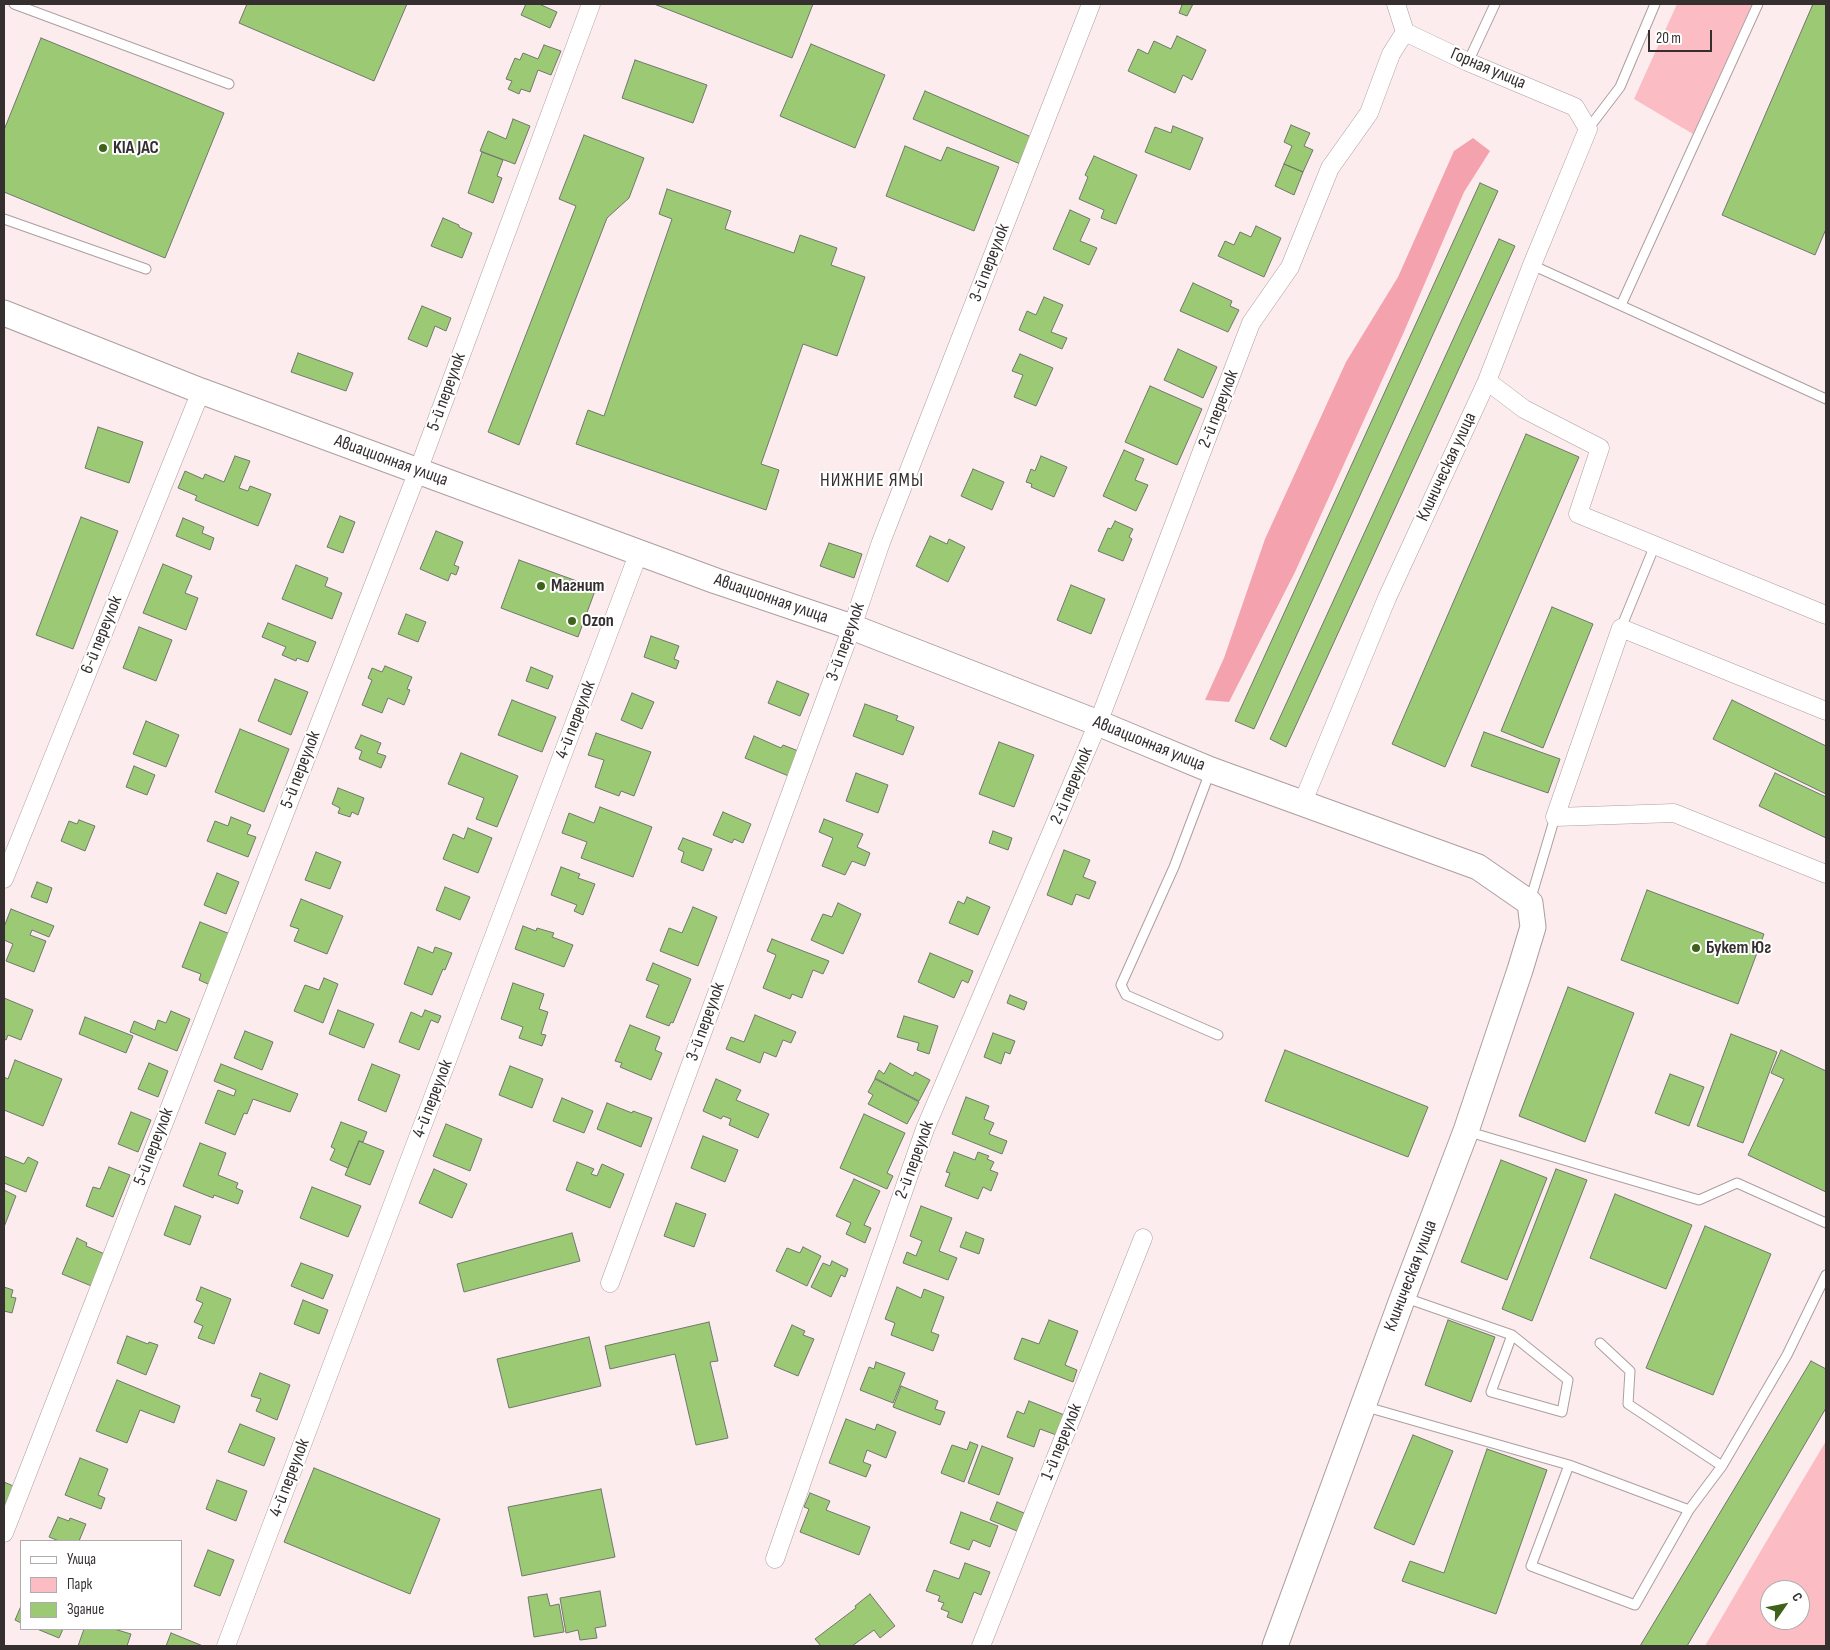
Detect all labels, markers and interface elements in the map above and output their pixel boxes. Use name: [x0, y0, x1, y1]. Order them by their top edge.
scale bar: [1650, 20, 1714, 52]
text: 20 m: [1656, 29, 1681, 48]
street label: Горная улица: [1447, 43, 1529, 95]
place label: KIA JAC: [113, 137, 159, 159]
marker: KIA JAC: [97, 142, 109, 154]
street label: 3-й переулок: [965, 221, 1015, 305]
street label: 5-й переулок: [423, 350, 471, 434]
street label: 2-й переулок: [1194, 367, 1244, 451]
street label: Клиническая улица: [1412, 409, 1482, 525]
street label: Авиационная улица: [331, 430, 451, 492]
district label: НИЖНИЕ ЯМЫ: [819, 470, 925, 492]
street label: Авиационная улица: [711, 569, 831, 629]
place label: Магнит: [551, 575, 604, 597]
marker: Магнит: [535, 580, 547, 592]
street label: 6-й переулок: [77, 593, 127, 677]
street label: 3-й переулок: [822, 600, 870, 684]
place label: Ozon: [582, 610, 614, 632]
marker: Ozon: [566, 615, 578, 627]
street label: 4-й переулок: [551, 678, 601, 762]
street label: Авиационная улица: [1090, 712, 1208, 776]
street label: 5-й переулок: [276, 728, 326, 812]
street label: 2-й переулок: [1046, 744, 1098, 828]
place label: Букет Юг: [1706, 937, 1771, 959]
marker: Букет Юг: [1690, 942, 1702, 954]
street label: 3-й переулок: [682, 980, 730, 1064]
street label: 4-й переулок: [408, 1057, 458, 1141]
street label: 5-й переулок: [129, 1105, 179, 1189]
street label: 2-й переулок: [891, 1118, 939, 1202]
street label: Клиническая улица: [1380, 1217, 1442, 1335]
street label: 1-й переулок: [1037, 1401, 1087, 1483]
street label: 4-й переулок: [265, 1436, 315, 1520]
legend: [20, 1540, 182, 1630]
text: Улица: [67, 1550, 96, 1569]
text: Парк: [67, 1575, 92, 1594]
north arrow: [1760, 1580, 1810, 1630]
text: С: [1788, 1589, 1806, 1605]
text: Здание: [67, 1600, 104, 1619]

